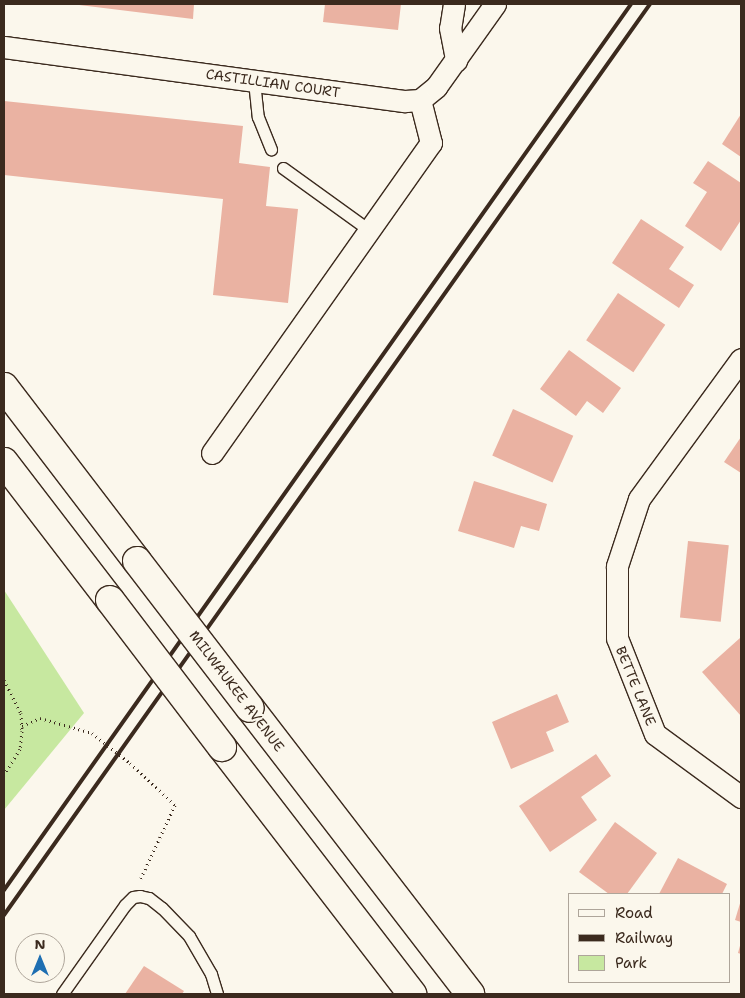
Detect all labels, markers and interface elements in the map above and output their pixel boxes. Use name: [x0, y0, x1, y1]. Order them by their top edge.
street label: CASTILLIAN COURT: [205, 65, 341, 101]
street label: MILWAUKEE AVENUE: [186, 627, 288, 755]
street label: BETTE LANE: [612, 644, 660, 728]
legend: [568, 893, 730, 983]
text: Road: [615, 903, 653, 923]
text: Railway: [615, 928, 673, 948]
north arrow: [15, 933, 65, 983]
text: N: [34, 935, 46, 953]
text: Park: [615, 953, 647, 973]

